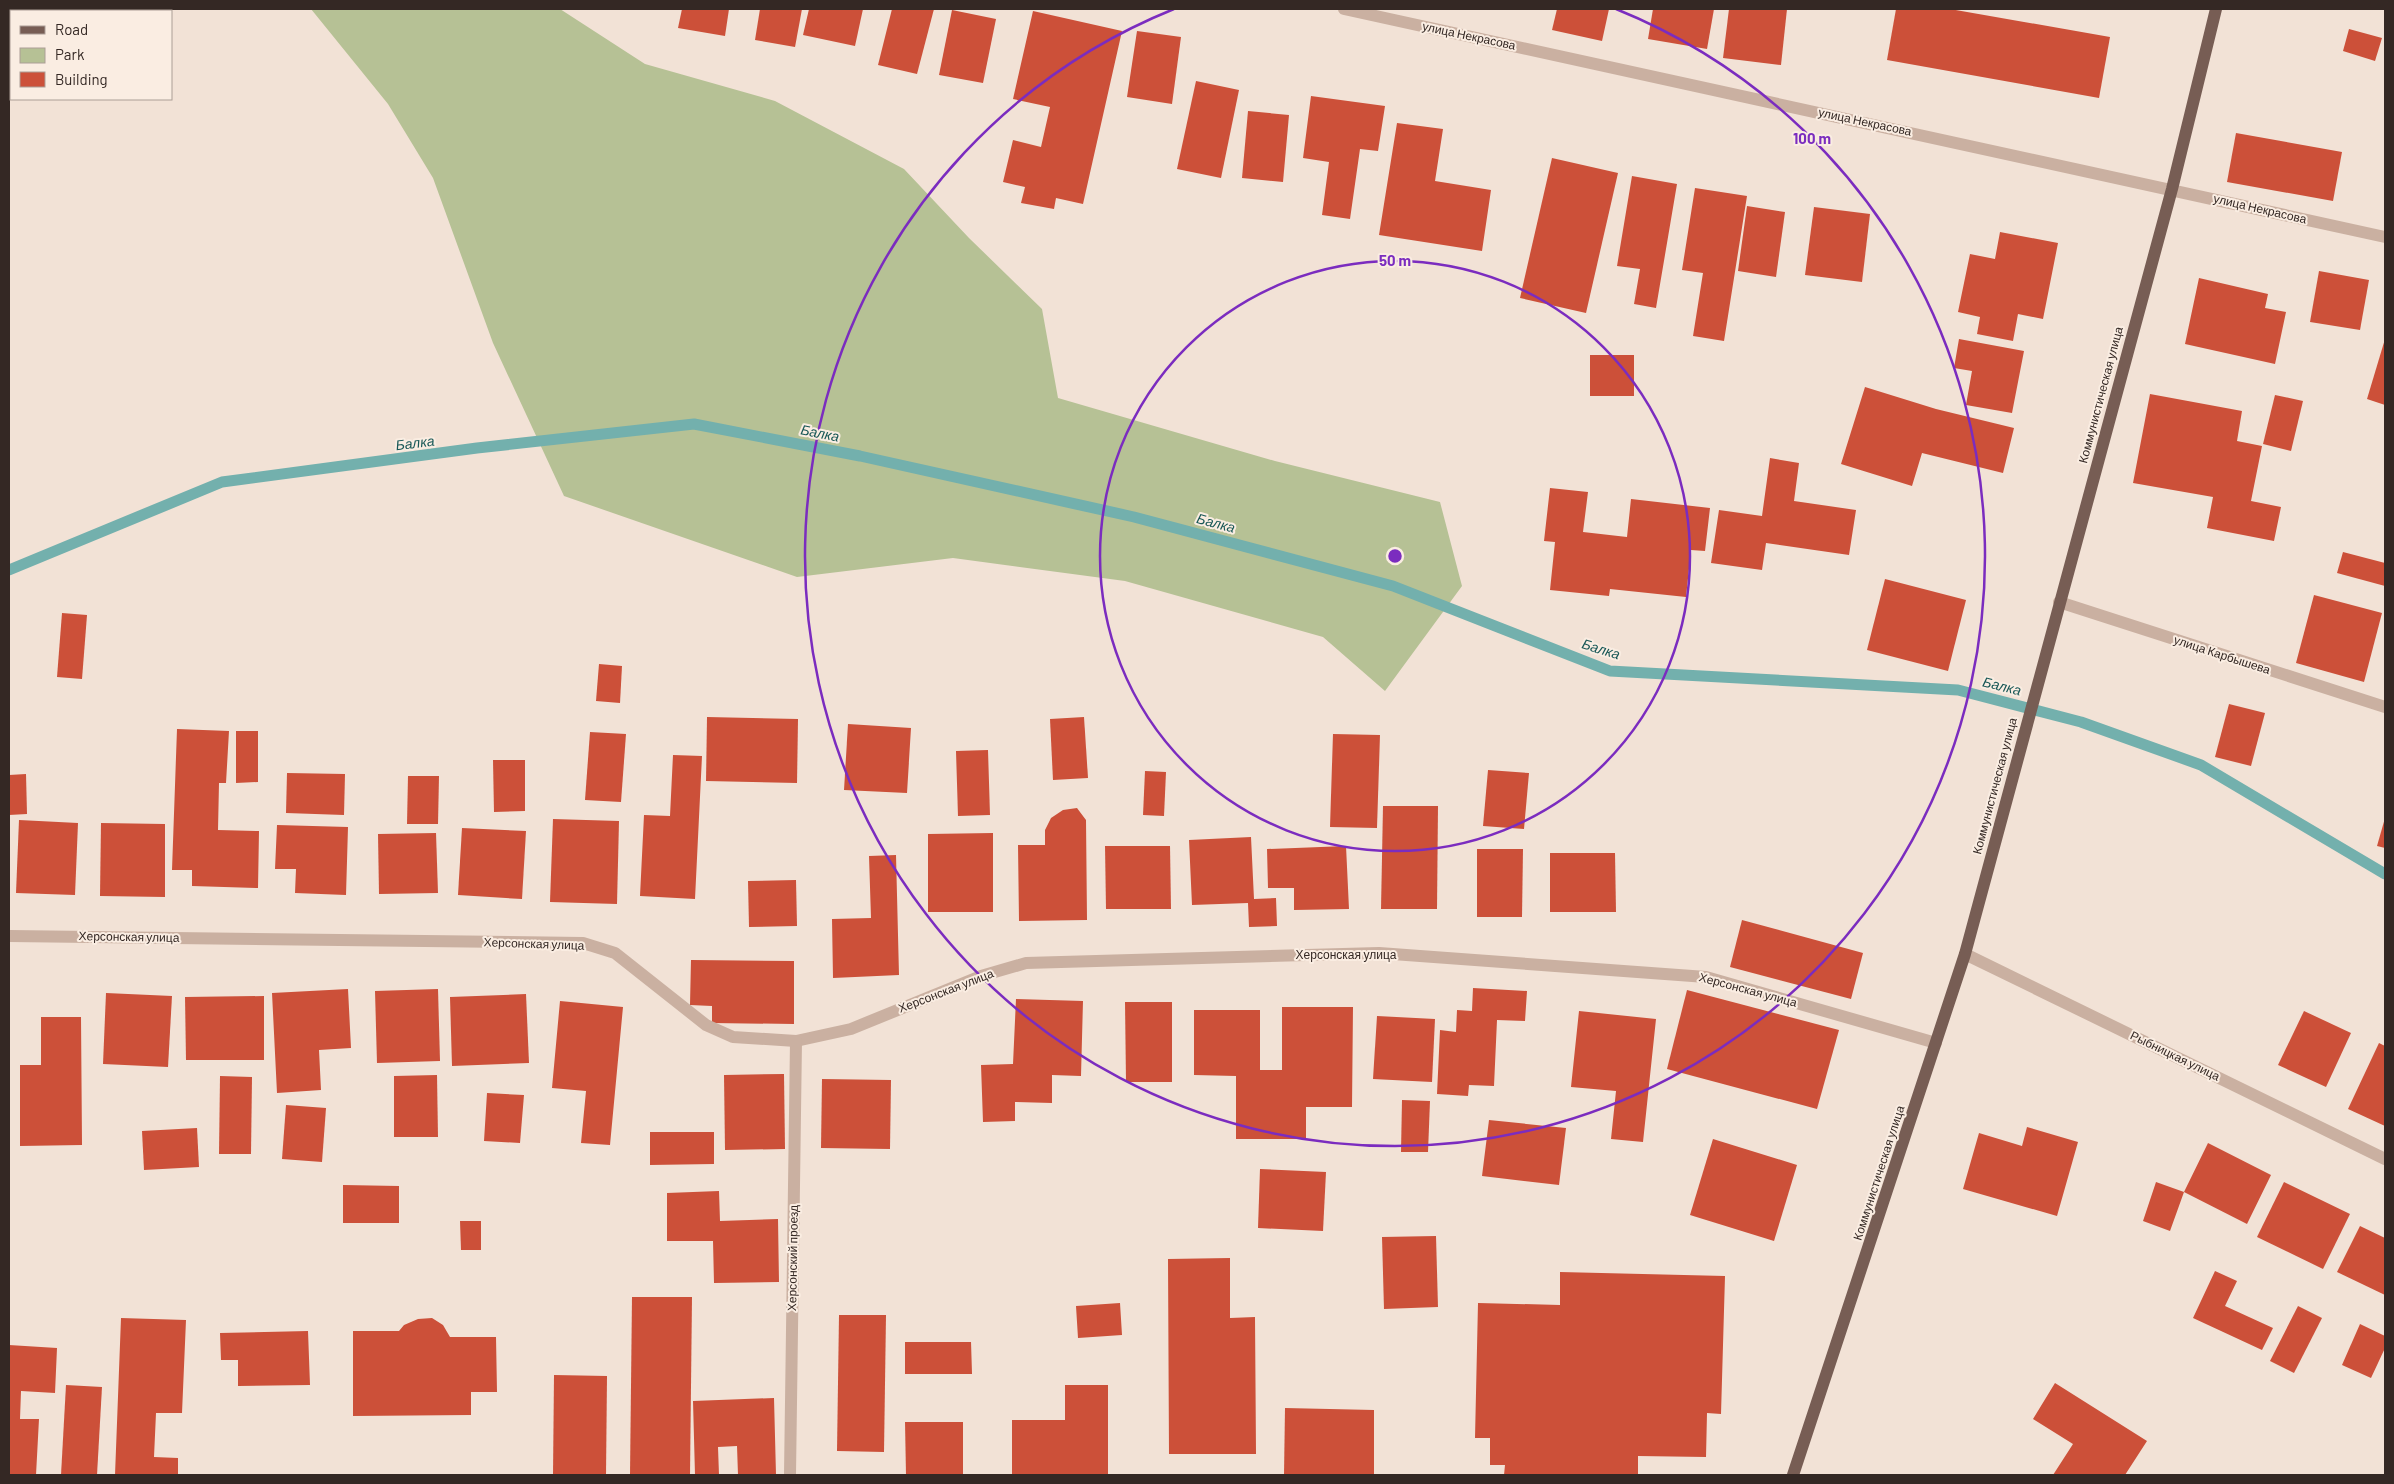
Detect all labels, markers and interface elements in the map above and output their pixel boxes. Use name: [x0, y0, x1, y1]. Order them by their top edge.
legend: [10, 10, 172, 100]
street label: улица Некрасова: [1421, 18, 1517, 53]
text: Road: [55, 20, 88, 38]
text: Park: [55, 45, 85, 63]
text: Building: [55, 70, 108, 88]
street label: улица Некрасова: [1817, 104, 1913, 139]
text: 100 m: [1793, 129, 1831, 147]
street label: улица Некрасова: [2212, 191, 2308, 227]
text: 50 m: [1379, 251, 1411, 269]
street label: Коммунистическая улица: [2075, 325, 2126, 465]
water label: Балка: [799, 420, 841, 445]
water label: Балка: [395, 432, 436, 453]
water label: Балка: [1195, 509, 1237, 536]
centre of rings: [1386, 547, 1404, 565]
street label: улица Карбышева: [2172, 632, 2273, 677]
water label: Балка: [1580, 635, 1622, 662]
water label: Балка: [1981, 673, 2023, 699]
street label: Коммунистическая улица: [1969, 716, 2020, 856]
street label: Херсонская улица: [78, 928, 180, 945]
street label: Херсонская улица: [483, 934, 585, 953]
street label: Херсонская улица: [1296, 947, 1397, 962]
street label: Херсонская улица: [896, 965, 996, 1016]
street label: Херсонская улица: [1697, 969, 1799, 1010]
street label: Рыбницкая улица: [2128, 1027, 2223, 1084]
street label: Коммунистическая улица: [1850, 1103, 1908, 1242]
street label: Херсонский проезд: [784, 1205, 801, 1311]

